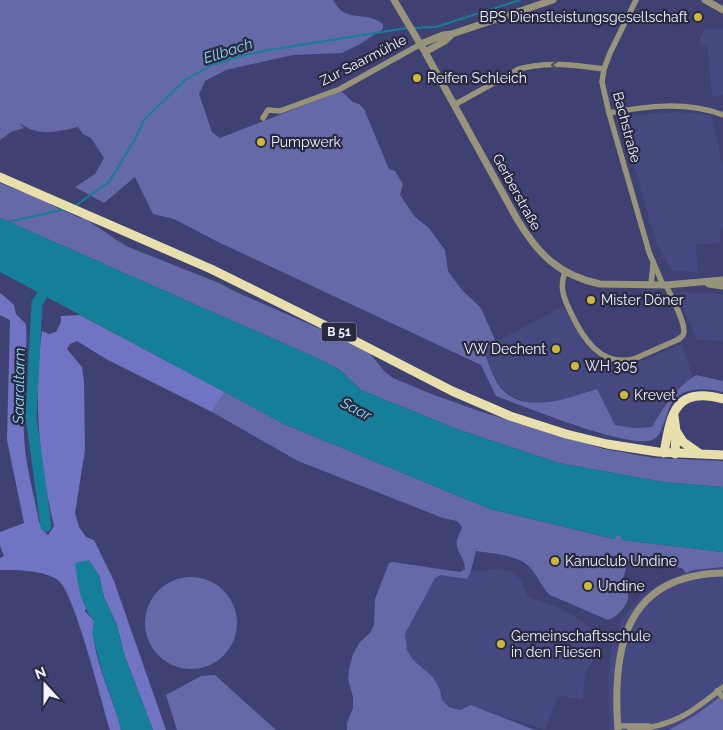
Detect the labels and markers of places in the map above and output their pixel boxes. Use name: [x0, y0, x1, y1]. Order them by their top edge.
place label: BPS Dienstleistungsgesellschaft: [480, 9, 688, 25]
marker: BPS Dienstleistungsgesellschaft: [692, 11, 704, 23]
place label: Reifen Schleich: [427, 70, 527, 86]
marker: Reifen Schleich: [411, 72, 423, 84]
place label: Pumpwerk: [271, 134, 342, 150]
marker: Pumpwerk: [255, 136, 267, 148]
place label: Mister Döner: [601, 292, 684, 308]
marker: Mister Döner: [585, 294, 597, 306]
place label: VW Dechent: [464, 341, 546, 357]
marker: VW Dechent: [550, 343, 562, 355]
place label: WH 305: [585, 358, 638, 374]
marker: WH 305: [569, 360, 581, 372]
place label: Krevet: [634, 387, 676, 403]
marker: Krevet: [618, 389, 630, 401]
place label: Kanuclub Undine: [565, 553, 677, 569]
marker: Kanuclub Undine: [549, 555, 561, 567]
place label: Undine: [598, 578, 645, 594]
marker: Undine: [582, 580, 594, 592]
place label: Gemeinschaftsschule in den Fliesen: [511, 628, 651, 660]
marker: Gemeinschaftsschule in den Fliesen: [495, 638, 507, 650]

